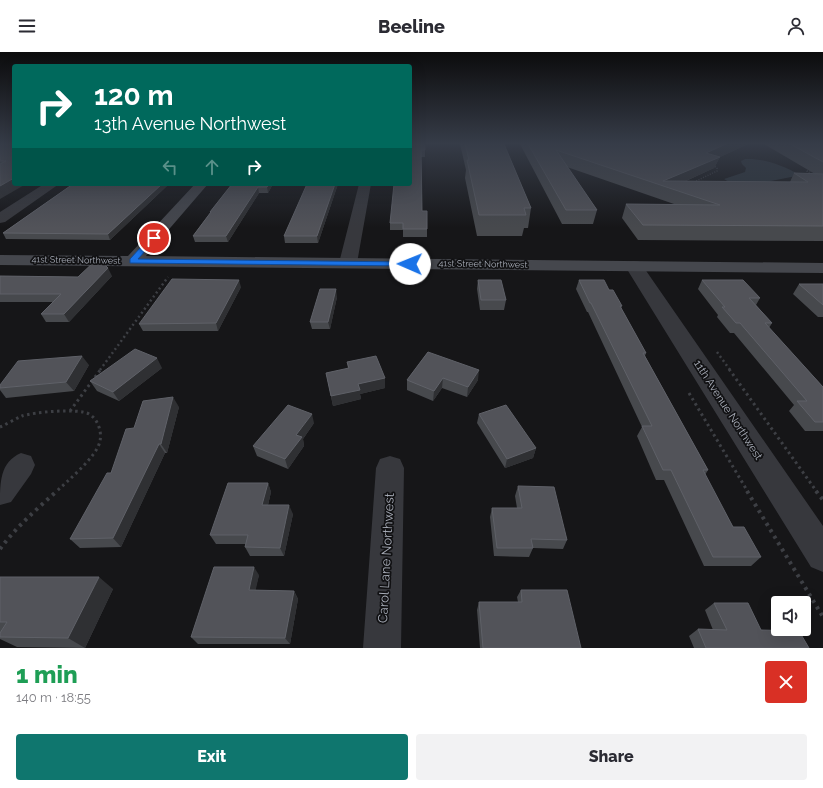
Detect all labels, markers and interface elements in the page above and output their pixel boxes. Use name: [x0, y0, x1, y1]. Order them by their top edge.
icon: menu: [16, 15, 38, 37]
icon: person: [785, 15, 807, 37]
text: Beeline: [378, 16, 445, 37]
text: 120 m: [94, 79, 174, 112]
icon: right: [28, 80, 80, 132]
text: 13th Avenue Northwest: [94, 113, 286, 134]
icon: left: [159, 156, 181, 178]
icon: ahead: [201, 156, 223, 178]
icon: right: [243, 156, 265, 178]
pin: [137, 221, 171, 255]
icon: arrive: [143, 227, 165, 249]
position arrow: [389, 243, 431, 285]
street label: 41st Street Northwest: [31, 254, 121, 266]
street label: 41st Street Northwest: [438, 258, 528, 270]
street label: 11th Avenue Northwest: [691, 358, 765, 463]
street label: Carol Lane Northwest: [375, 492, 397, 623]
map controls: [771, 596, 811, 636]
button: sound: [771, 596, 811, 636]
text: 1 min: [16, 660, 78, 689]
button: close: [765, 661, 807, 703]
text: 140 m · 18:55: [16, 690, 91, 705]
button: Exit: [16, 734, 408, 780]
button: Share: [416, 734, 807, 780]

